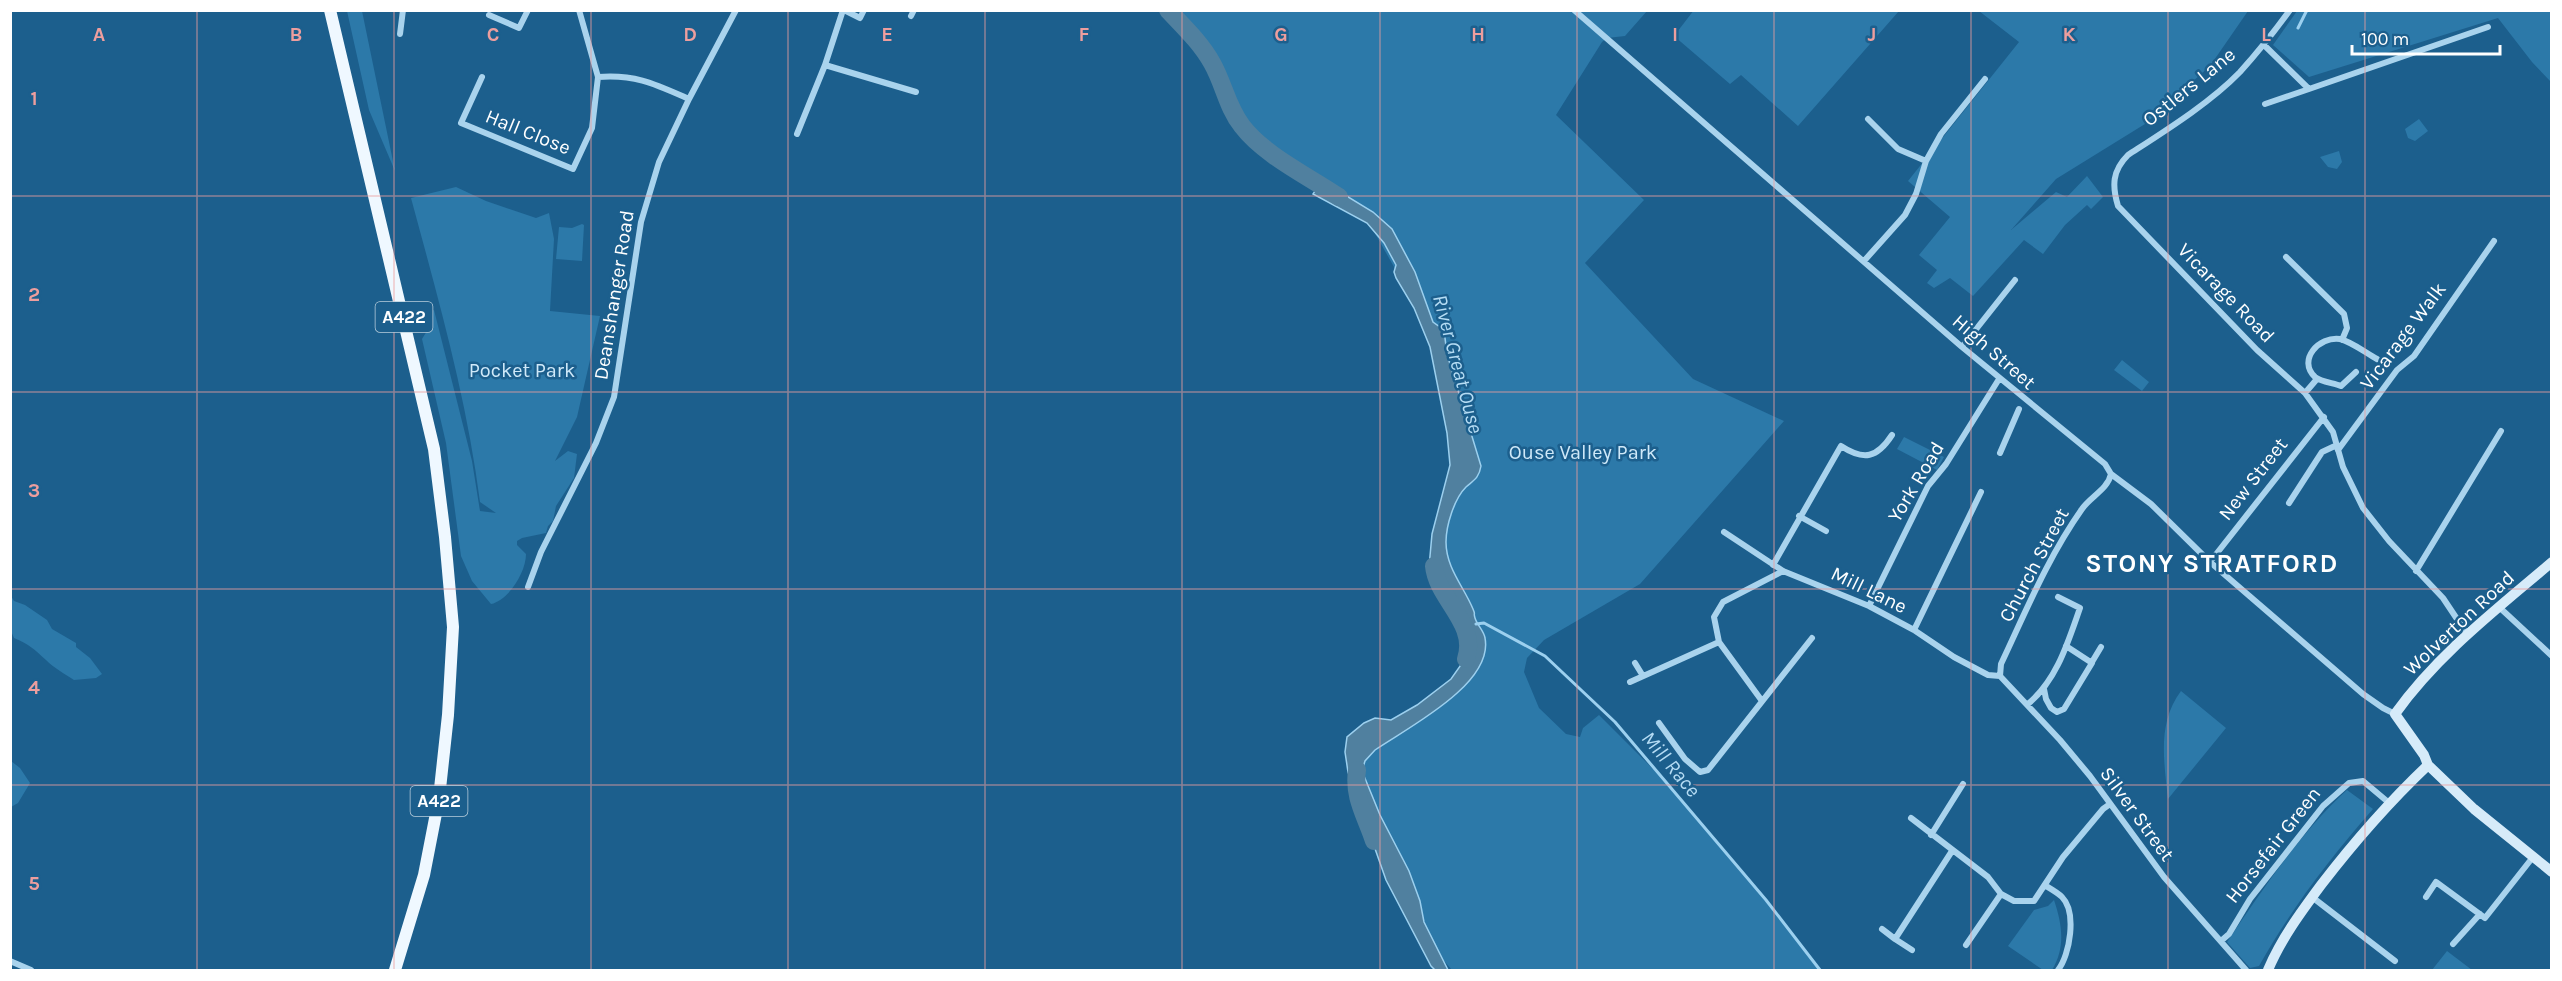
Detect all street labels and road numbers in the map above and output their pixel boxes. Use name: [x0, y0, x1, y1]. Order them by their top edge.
street label: Ostlers Lane: [2138, 43, 2240, 131]
street label: Hall Close: [482, 104, 574, 160]
street label: Deanshanger Road: [589, 208, 639, 382]
street label: Vicarage Road: [2173, 239, 2279, 347]
street label: Vicarage Walk: [2355, 278, 2451, 394]
road number: A422: [376, 302, 432, 332]
street label: High Street: [1948, 310, 2041, 395]
street label: New Street: [2214, 433, 2293, 525]
street label: York Road: [1883, 438, 1949, 526]
street label: Church Street: [1994, 504, 2074, 626]
street label: Mill Lane: [1827, 562, 1911, 618]
street label: Wolverton Road: [2399, 566, 2519, 680]
street label: Silver Street: [2095, 762, 2179, 866]
street label: Horsefair Green: [2221, 782, 2325, 908]
road number: A422: [410, 786, 468, 816]

